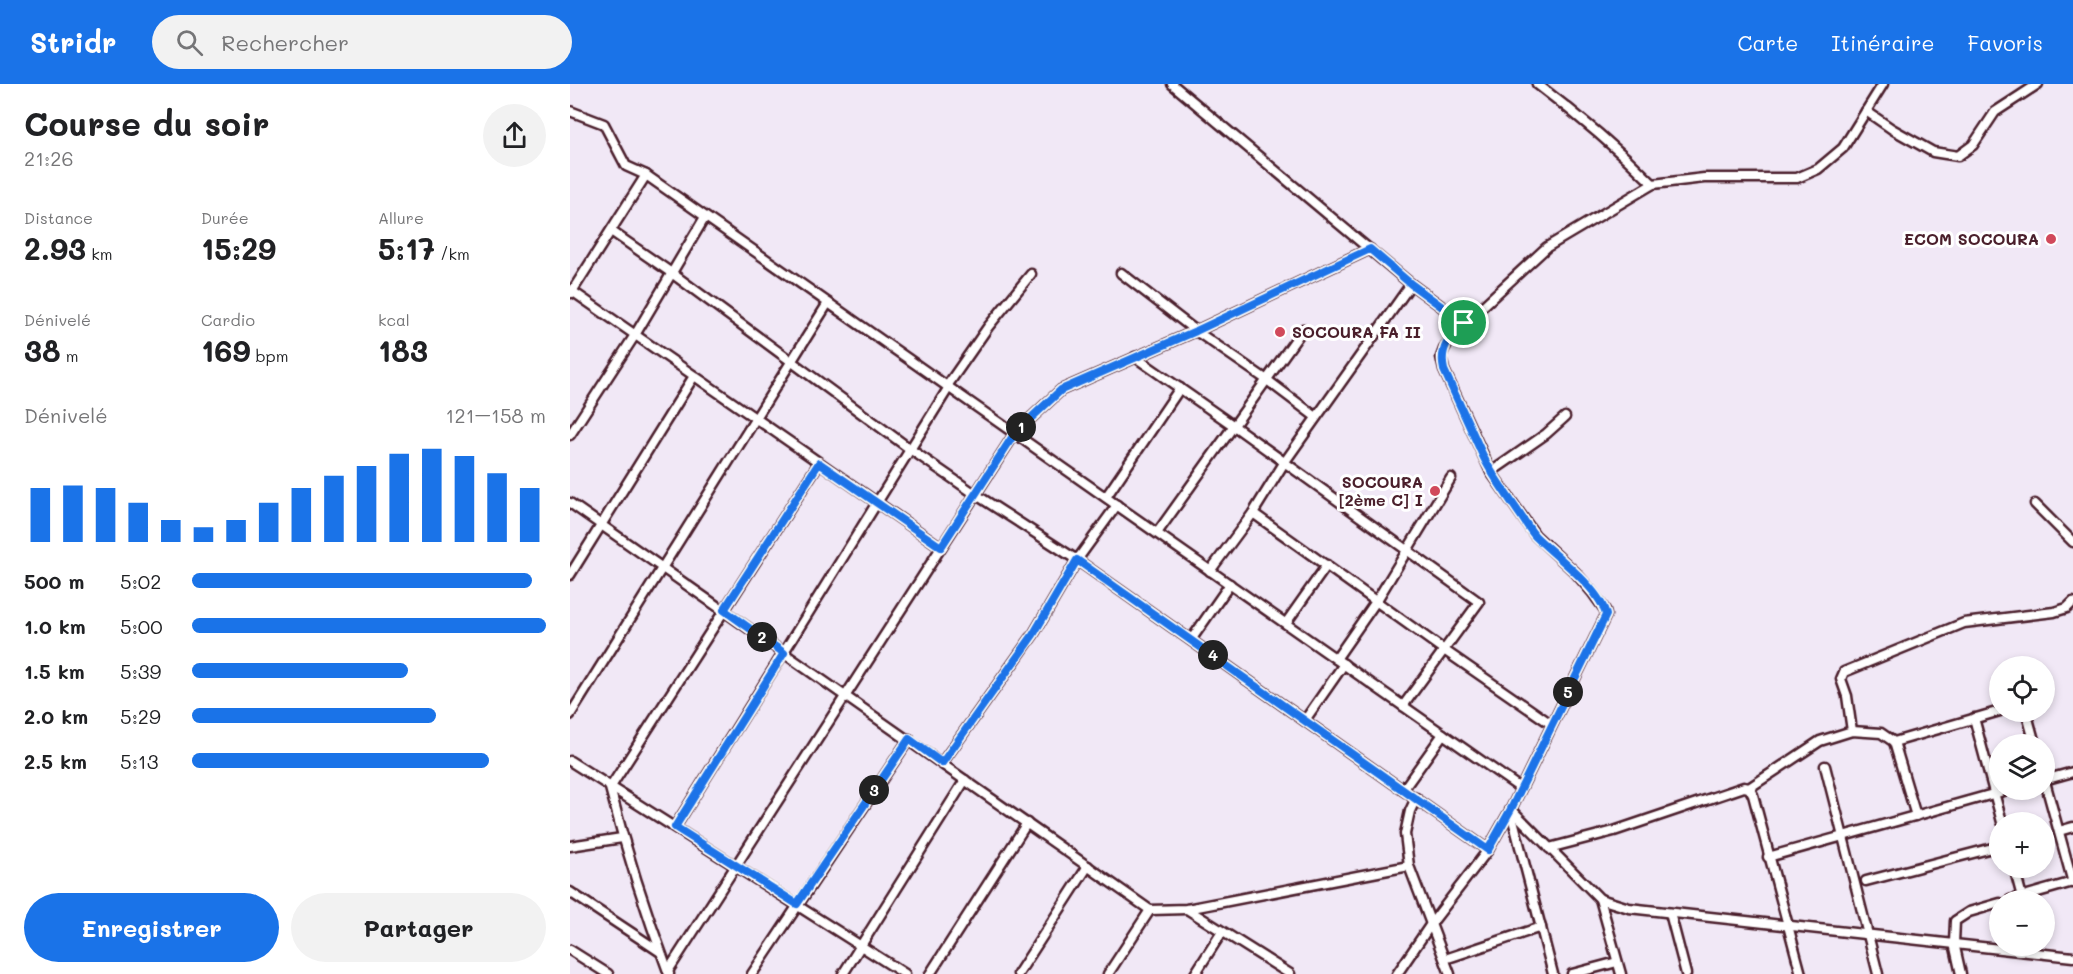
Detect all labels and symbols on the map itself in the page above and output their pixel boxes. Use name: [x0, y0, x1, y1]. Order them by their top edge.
place label: ECOM SOCOURA: [1904, 228, 2039, 249]
marker: ECOM SOCOURA: [2044, 232, 2058, 246]
pin: [1438, 297, 1489, 348]
place label: SOCOURA FA II: [1292, 321, 1421, 342]
marker: SOCOURA FA II: [1273, 325, 1287, 339]
pin: 1: [1006, 412, 1036, 442]
place label: SOCOURA [2ème C] I: [1339, 471, 1423, 510]
marker: SOCOURA [2ème C] I: [1428, 484, 1442, 498]
pin: 2: [747, 622, 777, 652]
pin: 4: [1198, 640, 1228, 670]
pin: 5: [1553, 677, 1583, 707]
pin: 3: [859, 775, 889, 805]

